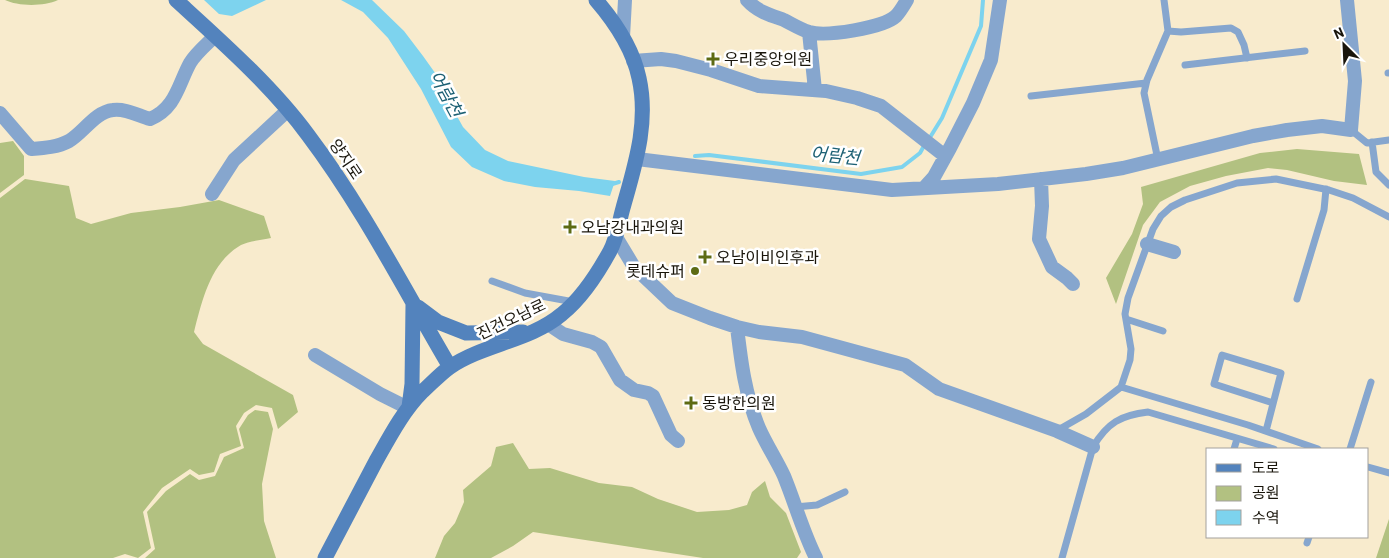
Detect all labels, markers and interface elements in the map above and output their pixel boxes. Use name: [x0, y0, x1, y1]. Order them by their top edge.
north arrow: [1319, 20, 1369, 70]
text: N: [1331, 23, 1346, 42]
place label: 우리중앙의원: [724, 49, 812, 68]
marker: 우리중앙의원: [706, 52, 720, 66]
water label: 어람천: [426, 66, 469, 123]
street label: 양지로: [326, 135, 367, 183]
water label: 어람천: [809, 141, 863, 169]
place label: 오남강내과의원: [581, 217, 684, 236]
marker: 오남강내과의원: [563, 220, 577, 234]
place label: 오남이비인후과: [716, 247, 819, 266]
marker: 오남이비인후과: [698, 250, 712, 264]
place label: 롯데슈퍼: [626, 261, 685, 280]
marker: 롯데슈퍼: [689, 265, 701, 277]
street label: 진건오남로: [473, 294, 548, 343]
place label: 동방한의원: [702, 393, 776, 412]
marker: 동방한의원: [684, 396, 698, 410]
legend: [1206, 448, 1369, 538]
text: 도로: [1252, 458, 1280, 476]
text: 공원: [1252, 483, 1280, 501]
text: 수역: [1252, 508, 1280, 526]

